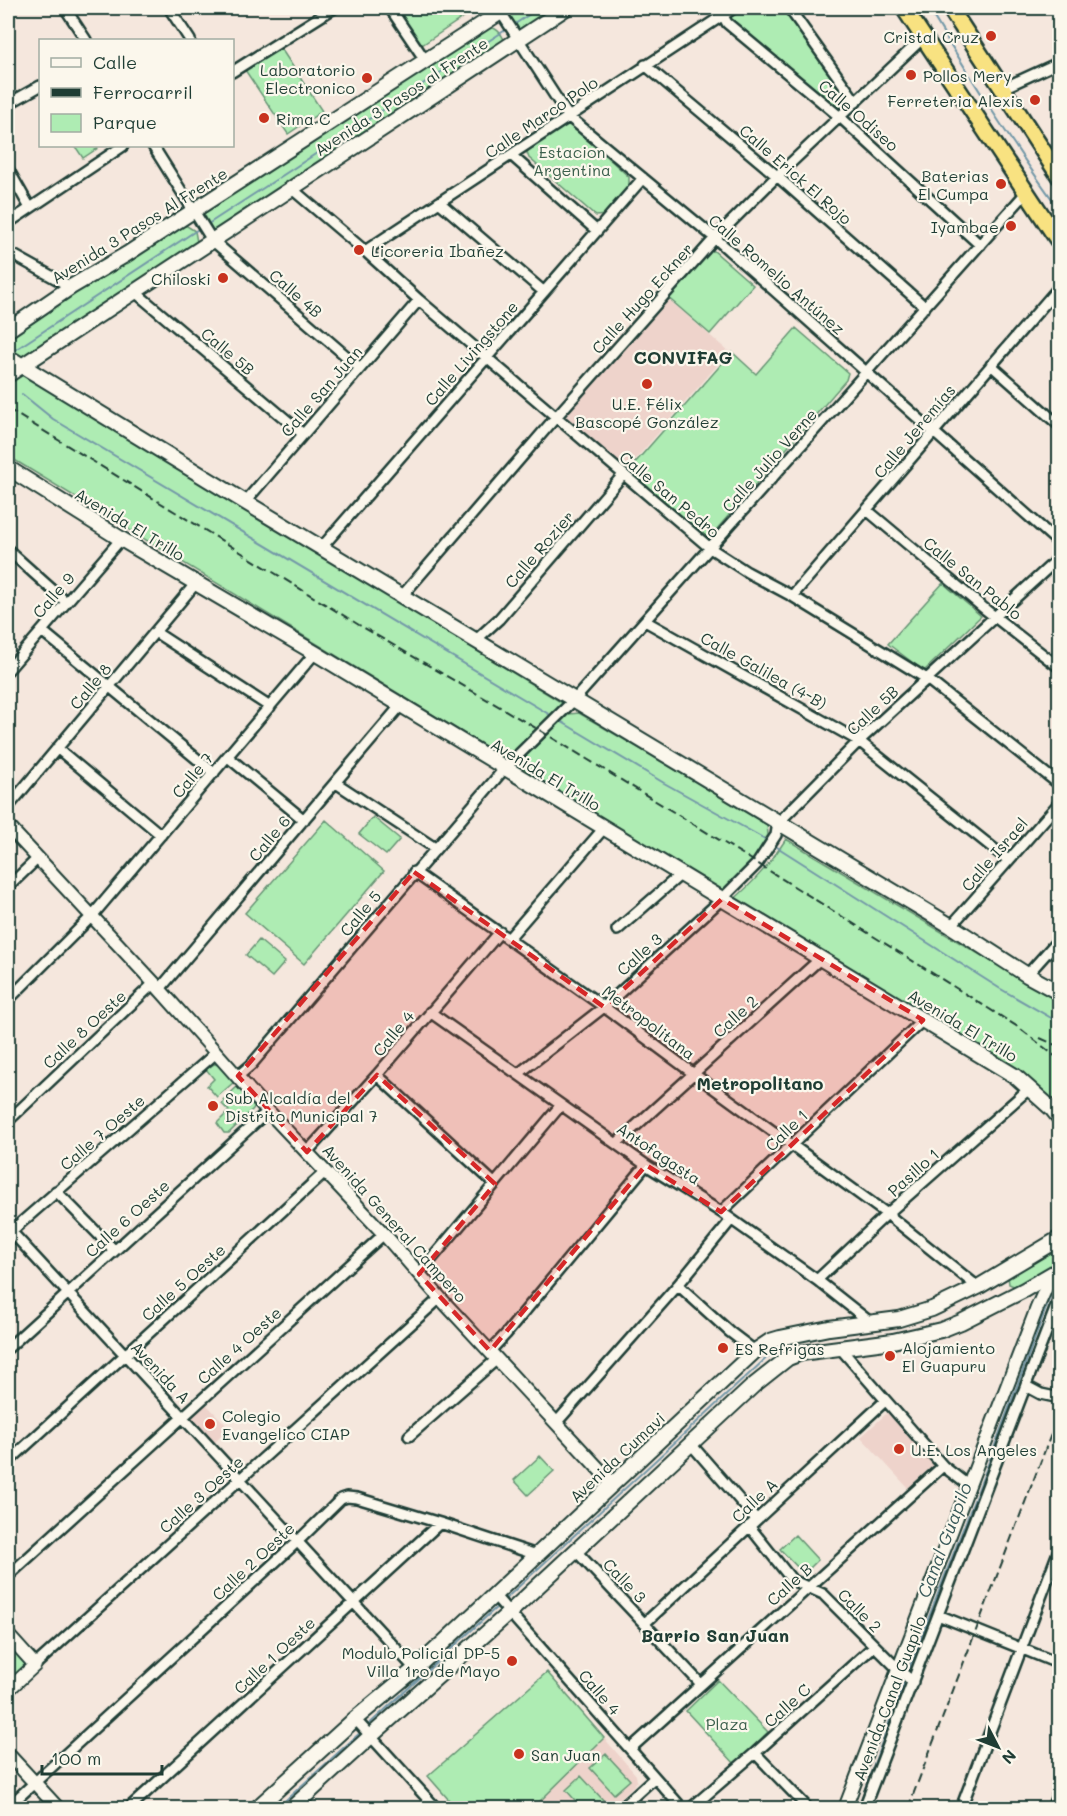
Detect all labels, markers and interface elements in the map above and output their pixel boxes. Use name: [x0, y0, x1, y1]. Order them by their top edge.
place label: Cristal Cruz: [884, 26, 979, 47]
marker: Cristal Cruz: [984, 29, 998, 43]
street label: Avenida 3 Pasos al Frente: [310, 32, 492, 160]
legend: [39, 39, 234, 147]
text: Calle: [93, 50, 137, 74]
place label: Laboratorio Electronico: [260, 59, 355, 98]
place label: Pollos Mery: [923, 65, 1012, 86]
marker: Pollos Mery: [904, 68, 918, 82]
marker: Laboratorio Electronico: [360, 71, 374, 85]
street label: Calle Marco Polo: [480, 71, 602, 163]
street label: Calle Odiseo: [815, 74, 903, 156]
text: Ferrocarril: [93, 80, 193, 104]
place label: Ferreteria Alexis: [887, 90, 1023, 111]
marker: Ferreteria Alexis: [1028, 93, 1042, 107]
place label: Rima C: [276, 108, 330, 129]
text: Parque: [93, 110, 157, 134]
marker: Rima C: [257, 111, 271, 125]
street label: Calle Erick El Rojo: [735, 119, 857, 229]
park label: Estacion Argentina: [533, 141, 611, 180]
street label: Avenida 3 Pasos Al Frente: [47, 162, 231, 288]
place label: Baterias El Cumpa: [918, 165, 989, 204]
marker: Baterias El Cumpa: [994, 177, 1008, 191]
street label: Calle Romelio Antúnez: [705, 209, 850, 339]
place label: Iyambae: [931, 216, 999, 237]
marker: Iyambae: [1004, 219, 1018, 233]
street label: Calle Hugo Eckner: [587, 238, 697, 358]
place label: Licoreria Ibañez: [371, 240, 504, 261]
marker: Licoreria Ibañez: [352, 243, 366, 257]
street label: Calle 4B: [265, 264, 327, 322]
place label: Chiloski: [151, 268, 211, 289]
marker: Chiloski: [216, 271, 230, 285]
street label: Calle Livingstone: [420, 296, 522, 410]
street label: Calle 5B: [197, 322, 259, 380]
street label: Calle San Juan: [276, 341, 366, 441]
district label: CONVIFAG: [634, 345, 733, 369]
marker: U.E. Félix Bascopé González: [640, 377, 654, 391]
street label: Calle Jeremías: [868, 380, 960, 482]
place label: U.E. Félix Bascopé González: [575, 393, 719, 432]
street label: Calle Julio Verne: [717, 404, 821, 516]
street label: Calle San Pedro: [615, 446, 725, 542]
street label: Avenida El Trillo: [71, 483, 189, 565]
street label: Calle Rozier: [500, 506, 578, 592]
street label: Calle San Pablo: [919, 532, 1027, 624]
street label: Calle 9: [27, 568, 79, 622]
street label: Calle Galilea (4-B): [697, 627, 831, 713]
street label: Calle 8: [65, 658, 116, 713]
street label: Calle 5B: [842, 681, 903, 739]
street label: Avenida El Trillo: [487, 733, 605, 815]
street label: Calle 7: [167, 748, 217, 802]
street label: Calle 6: [244, 811, 294, 865]
street label: Calle Israel: [956, 813, 1032, 895]
street label: Calle 5: [335, 886, 385, 940]
street label: Calle 3: [612, 928, 666, 980]
street label: Metropolitana: [598, 980, 700, 1064]
street label: Avenida El Trillo: [904, 984, 1022, 1066]
street label: Calle 8 Oeste: [38, 985, 130, 1073]
street label: Calle 2: [708, 990, 762, 1042]
street label: Calle 4: [368, 1005, 419, 1060]
district label: Metropolitano: [696, 1071, 824, 1095]
place label: Sub Alcaldía del Distrito Municipal 7: [225, 1087, 378, 1126]
street label: Calle 7 Oeste: [55, 1089, 149, 1175]
marker: Sub Alcaldía del Distrito Municipal 7: [206, 1099, 220, 1113]
street label: Calle 1: [760, 1105, 812, 1155]
street label: Antofagasta: [613, 1117, 705, 1189]
street label: Avenida General Campero: [318, 1139, 472, 1307]
street label: Pasillo 1: [883, 1143, 943, 1201]
street label: Calle 6 Oeste: [80, 1175, 174, 1261]
street label: Calle 5 Oeste: [137, 1239, 229, 1325]
street label: Calle 4 Oeste: [192, 1302, 286, 1388]
street label: Avenida A: [127, 1336, 195, 1408]
place label: Alojamiento El Guapuru: [902, 1337, 995, 1376]
place label: ES Refrigas: [735, 1338, 825, 1359]
marker: ES Refrigas: [716, 1341, 730, 1355]
marker: Alojamiento El Guapuru: [883, 1349, 897, 1363]
place label: Colegio Evangelico CIAP: [222, 1405, 350, 1444]
street label: Avenida Cumavi: [565, 1407, 669, 1507]
marker: Colegio Evangelico CIAP: [203, 1417, 217, 1431]
place label: U.E. Los Angeles: [911, 1439, 1037, 1460]
marker: U.E. Los Angeles: [892, 1442, 906, 1456]
street label: Calle 3 Oeste: [154, 1451, 248, 1537]
street label: Calle A: [727, 1473, 781, 1527]
water label: Canal Guapilo: [911, 1479, 977, 1601]
street label: Calle 2 Oeste: [207, 1517, 299, 1605]
street label: Calle 3: [599, 1553, 651, 1607]
street label: Calle B: [762, 1558, 816, 1610]
street label: Calle 2: [834, 1584, 886, 1636]
street label: Calle 1 Oeste: [229, 1612, 319, 1698]
street label: Avenida Canal Guapilo: [848, 1613, 930, 1783]
district label: Barrio San Juan: [641, 1623, 789, 1647]
place label: Modulo Policial DP-5 Villa 1ro de Mayo: [342, 1642, 500, 1681]
marker: Modulo Policial DP-5 Villa 1ro de Mayo: [505, 1654, 519, 1668]
street label: Calle 4: [574, 1665, 626, 1720]
street label: Calle C: [759, 1679, 815, 1731]
park label: Plaza: [706, 1713, 748, 1734]
north arrow: [968, 1717, 1028, 1777]
scale bar: [42, 1738, 162, 1776]
place label: San Juan: [531, 1744, 600, 1765]
text: 100 m: [51, 1746, 101, 1770]
text: N: [998, 1746, 1021, 1769]
marker: San Juan: [512, 1747, 526, 1761]

